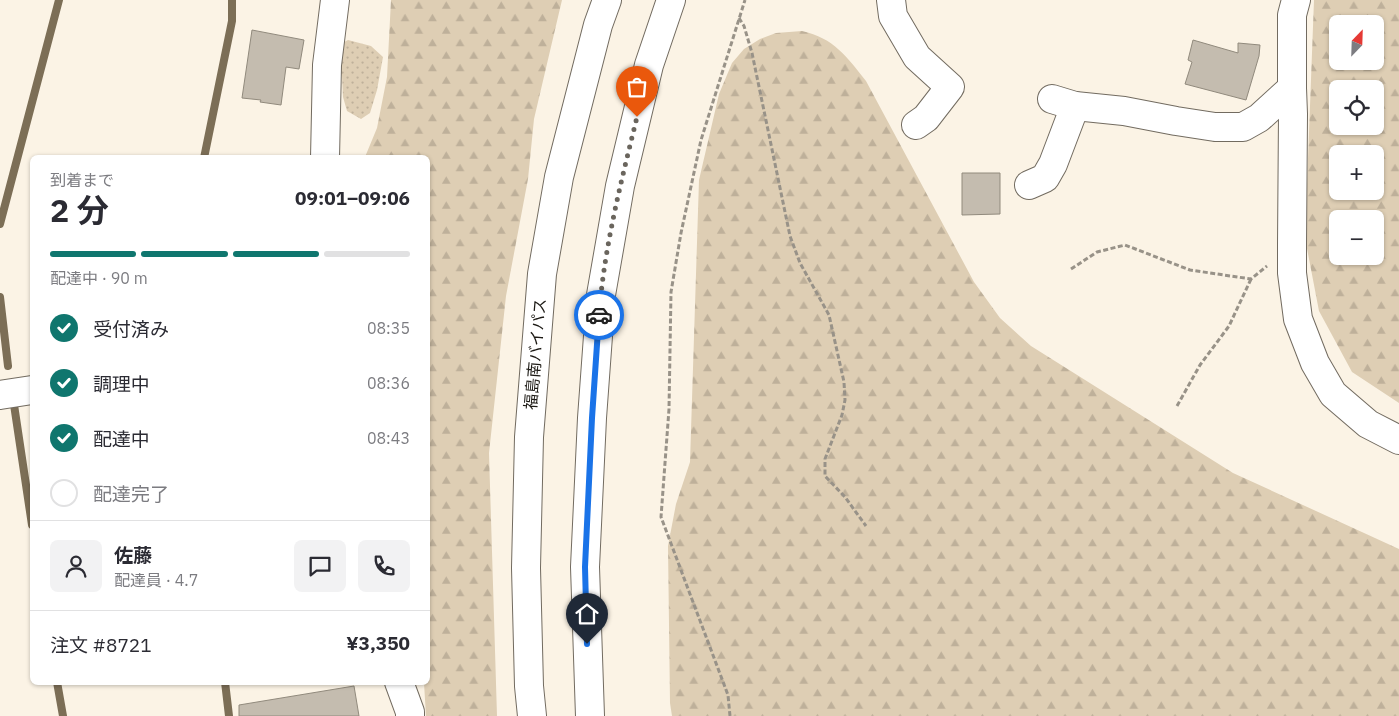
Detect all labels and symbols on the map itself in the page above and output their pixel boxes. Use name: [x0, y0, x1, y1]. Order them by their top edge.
north arrow: [1329, 15, 1384, 70]
pin: [616, 66, 658, 117]
courier: [574, 290, 624, 340]
street label: 福島南バイパス: [520, 297, 550, 411]
pin: [566, 593, 608, 644]

